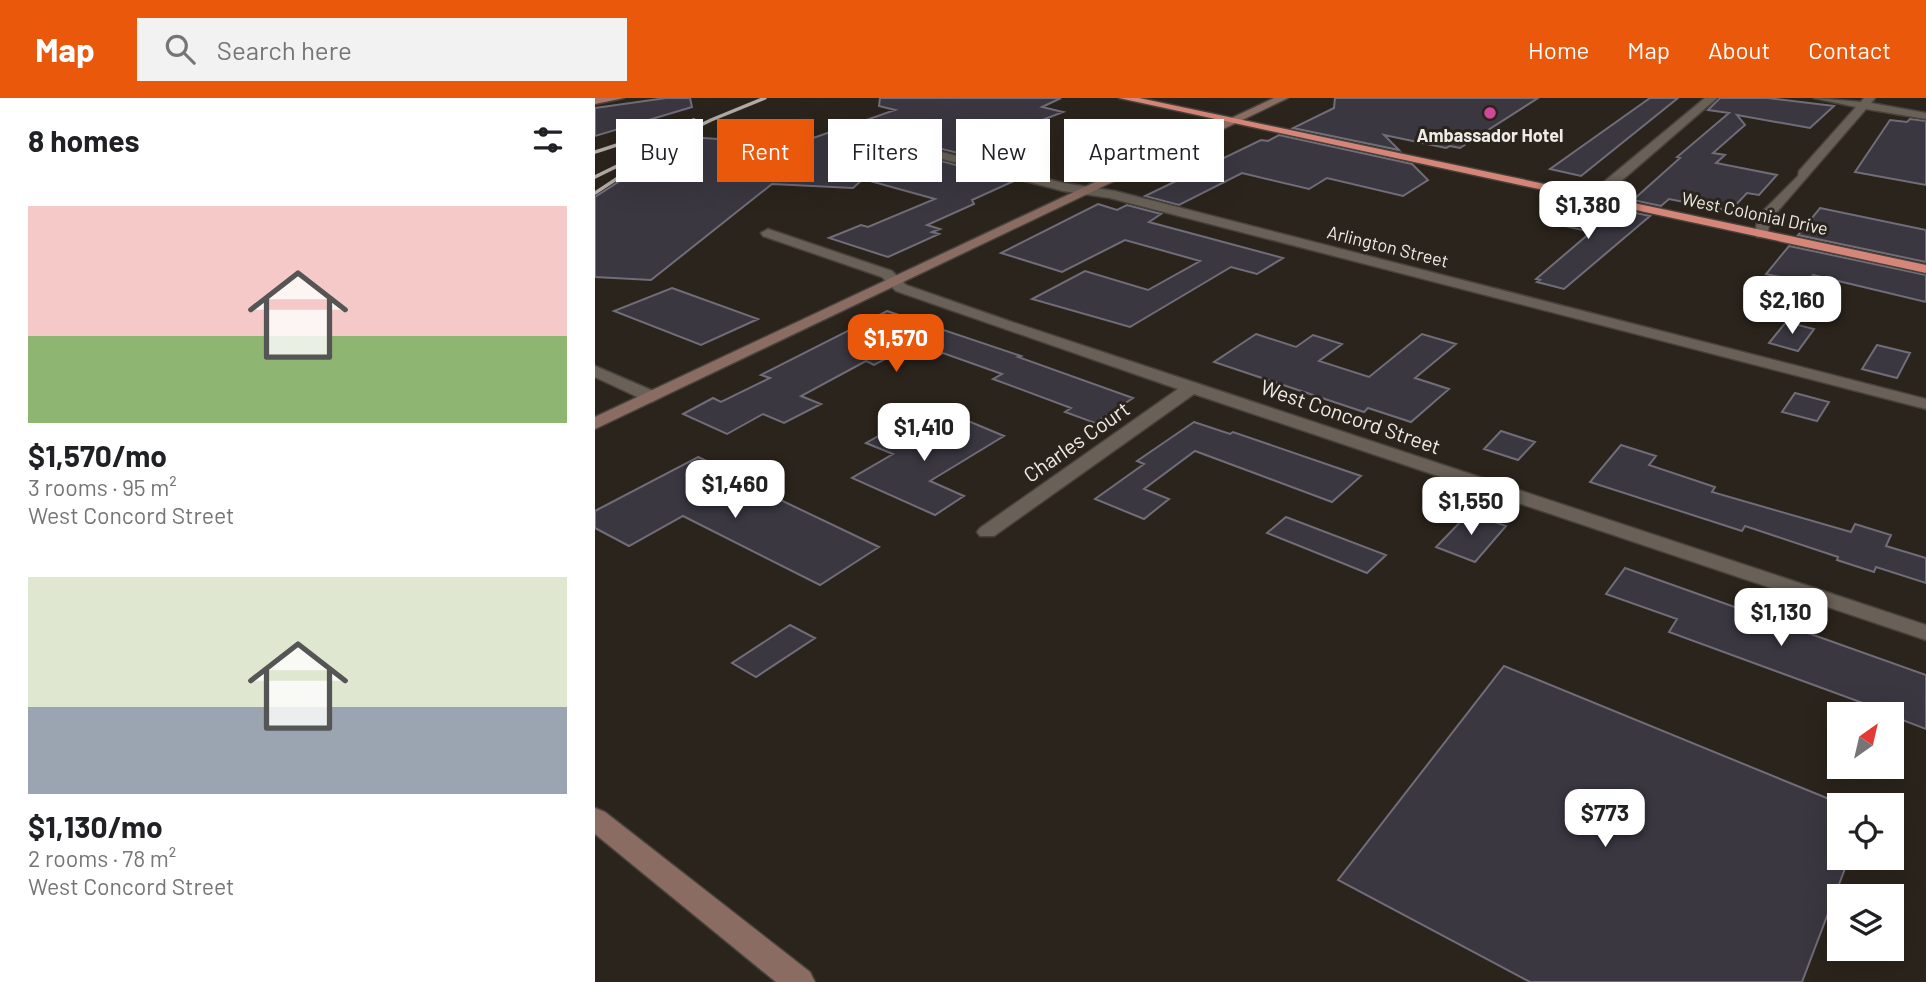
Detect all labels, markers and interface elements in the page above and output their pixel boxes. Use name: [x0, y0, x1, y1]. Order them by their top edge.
search box: [137, 18, 627, 81]
text: Map: [35, 29, 95, 69]
icon: search: [161, 30, 199, 68]
text: Search here: [217, 34, 352, 65]
text: Home: [1528, 35, 1589, 64]
text: Map: [1627, 35, 1670, 64]
text: About: [1708, 35, 1770, 64]
text: Contact: [1808, 35, 1891, 64]
marker: Ambassador Hotel: [1482, 105, 1498, 121]
chip: Buy: [616, 119, 703, 182]
chip: Rent: [717, 119, 814, 182]
chip: Filters: [828, 119, 942, 182]
chip: New: [956, 119, 1050, 182]
chip: Apartment: [1064, 119, 1224, 182]
icon: filters: [529, 121, 567, 159]
text: 8 homes: [28, 122, 139, 158]
place label: Ambassador Hotel: [1417, 124, 1563, 146]
pin: $1,380: [1531, 181, 1645, 241]
street label: West Colonial Drive: [1680, 187, 1830, 239]
text: $1,380: [1555, 190, 1621, 218]
street label: Arlington Street: [1325, 220, 1451, 272]
icon: home: [235, 252, 361, 378]
pin: $2,160: [1735, 276, 1849, 336]
text: $2,160: [1759, 285, 1825, 313]
pin: $1,570: [839, 314, 953, 374]
text: $1,570: [864, 323, 928, 351]
street label: West Concord Street: [1258, 373, 1444, 459]
street label: Charles Court: [1018, 395, 1134, 487]
pin: $1,410: [867, 404, 981, 463]
text: $1,410: [894, 412, 954, 440]
text: $1,570/mo: [28, 437, 167, 473]
pin: $1,460: [678, 460, 792, 520]
text: $1,460: [702, 469, 768, 497]
text: 3 rooms · 95 m²: [28, 473, 177, 501]
pin: $1,550: [1414, 478, 1528, 537]
text: $1,550: [1438, 486, 1504, 514]
text: West Concord Street: [28, 501, 234, 529]
pin: $1,130: [1724, 588, 1838, 648]
text: $1,130: [1750, 597, 1812, 625]
icon: home: [235, 623, 361, 749]
north arrow: [1827, 702, 1904, 779]
map controls: [1827, 702, 1904, 961]
pin: $773: [1564, 790, 1646, 849]
button: locate: [1827, 793, 1904, 870]
text: $773: [1581, 798, 1629, 826]
text: $1,130/mo: [28, 808, 163, 844]
text: 2 rooms · 78 m²: [28, 844, 176, 872]
text: West Concord Street: [28, 872, 234, 900]
button: layers: [1827, 884, 1904, 961]

